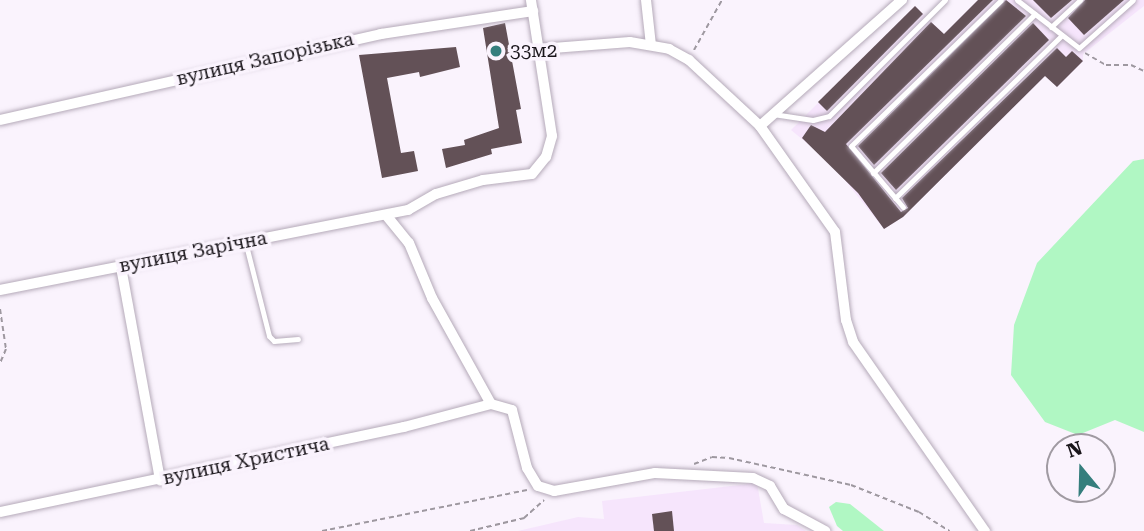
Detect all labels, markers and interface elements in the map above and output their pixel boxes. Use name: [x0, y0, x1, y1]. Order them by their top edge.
street label: вулиця Запорізька: [174, 28, 356, 90]
place label: 33м2: [510, 40, 557, 62]
marker: 33м2: [488, 43, 504, 59]
street label: вулиця Зарічна: [117, 226, 269, 278]
street label: вулиця Христича: [161, 432, 331, 490]
north arrow: [1046, 433, 1116, 503]
text: N: [1064, 436, 1085, 463]

